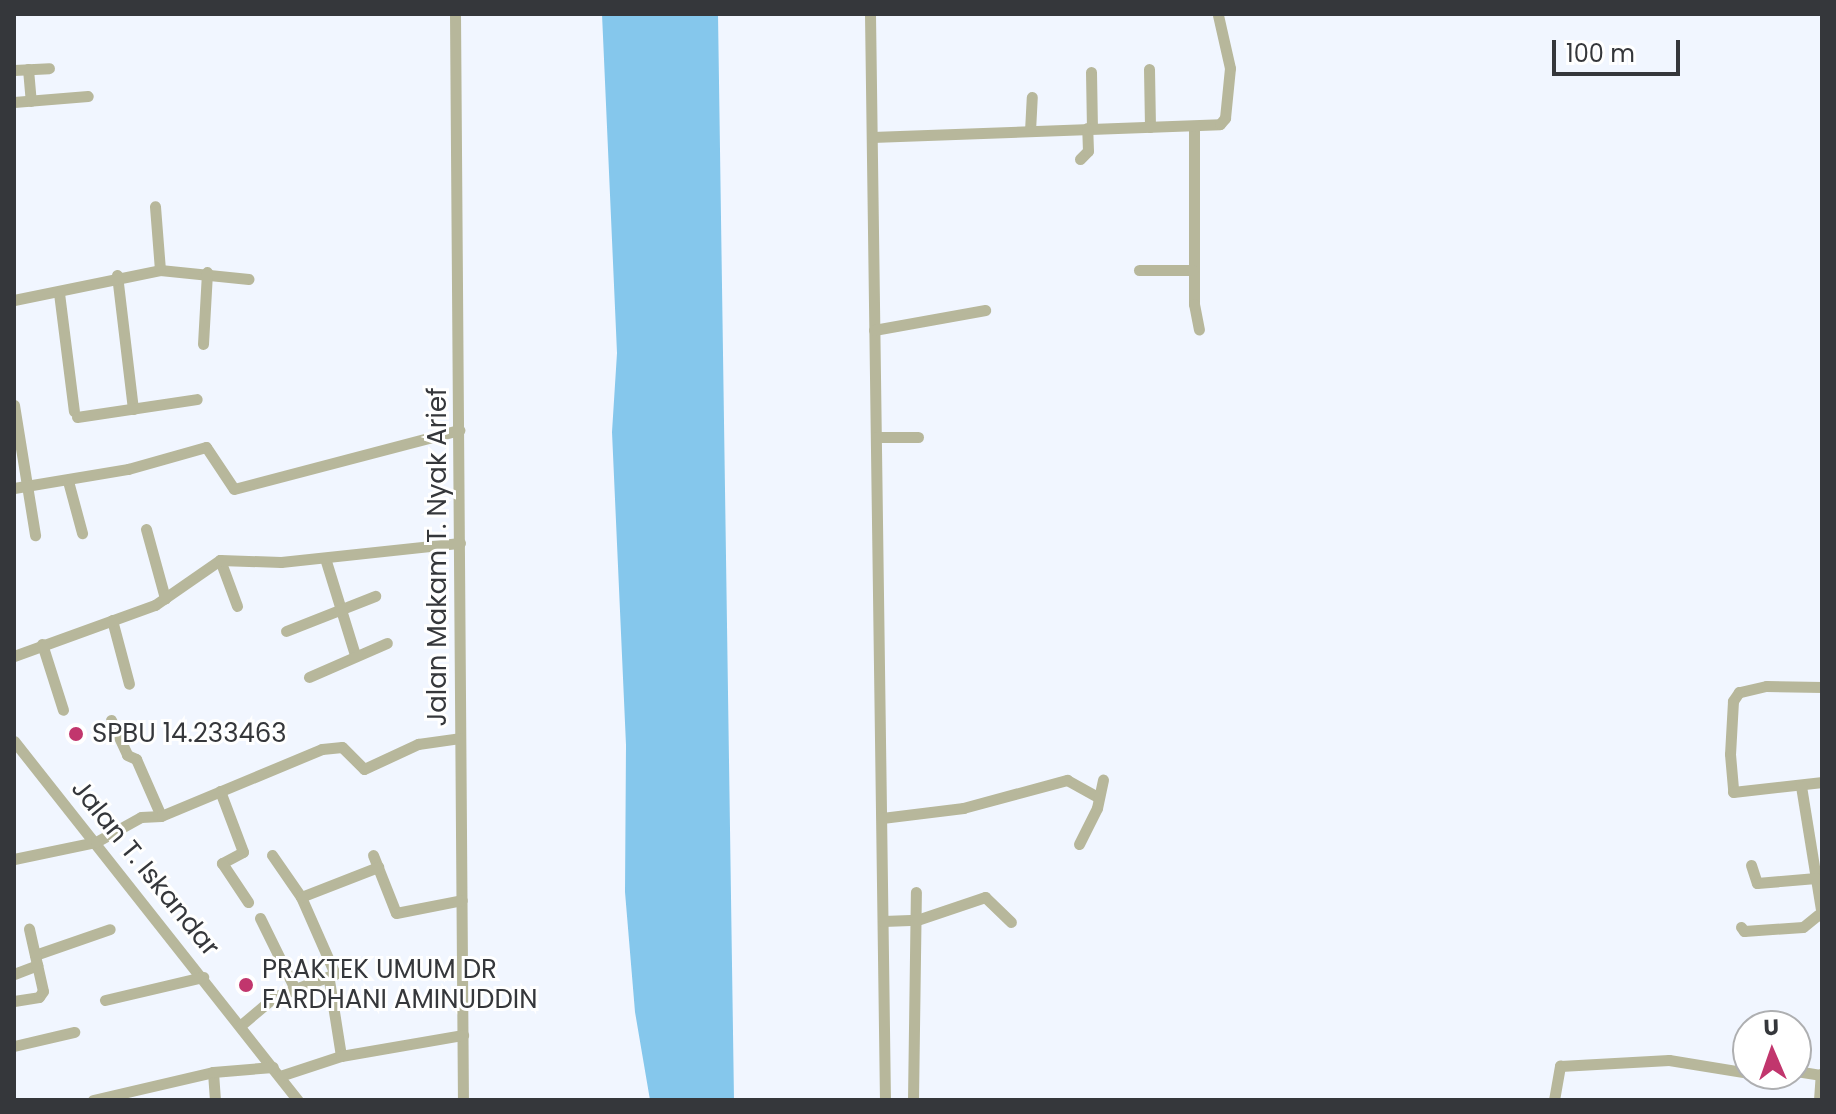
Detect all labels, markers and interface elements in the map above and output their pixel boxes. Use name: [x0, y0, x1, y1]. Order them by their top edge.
scale bar: [1556, 24, 1684, 74]
text: 100 m: [1566, 37, 1635, 70]
street label: Jalan Makam T. Nyak Arief: [422, 387, 454, 727]
place label: SPBU 14.233463: [92, 718, 287, 750]
marker: SPBU 14.233463: [67, 725, 85, 743]
street label: Jalan T. Iskandar: [64, 774, 226, 962]
place label: PRAKTEK UMUM DR FARDHANI AMINUDDIN: [262, 954, 538, 1016]
marker: PRAKTEK UMUM DR FARDHANI AMINUDDIN: [237, 976, 255, 994]
north arrow: [1732, 1010, 1812, 1090]
text: U: [1763, 1012, 1780, 1043]

